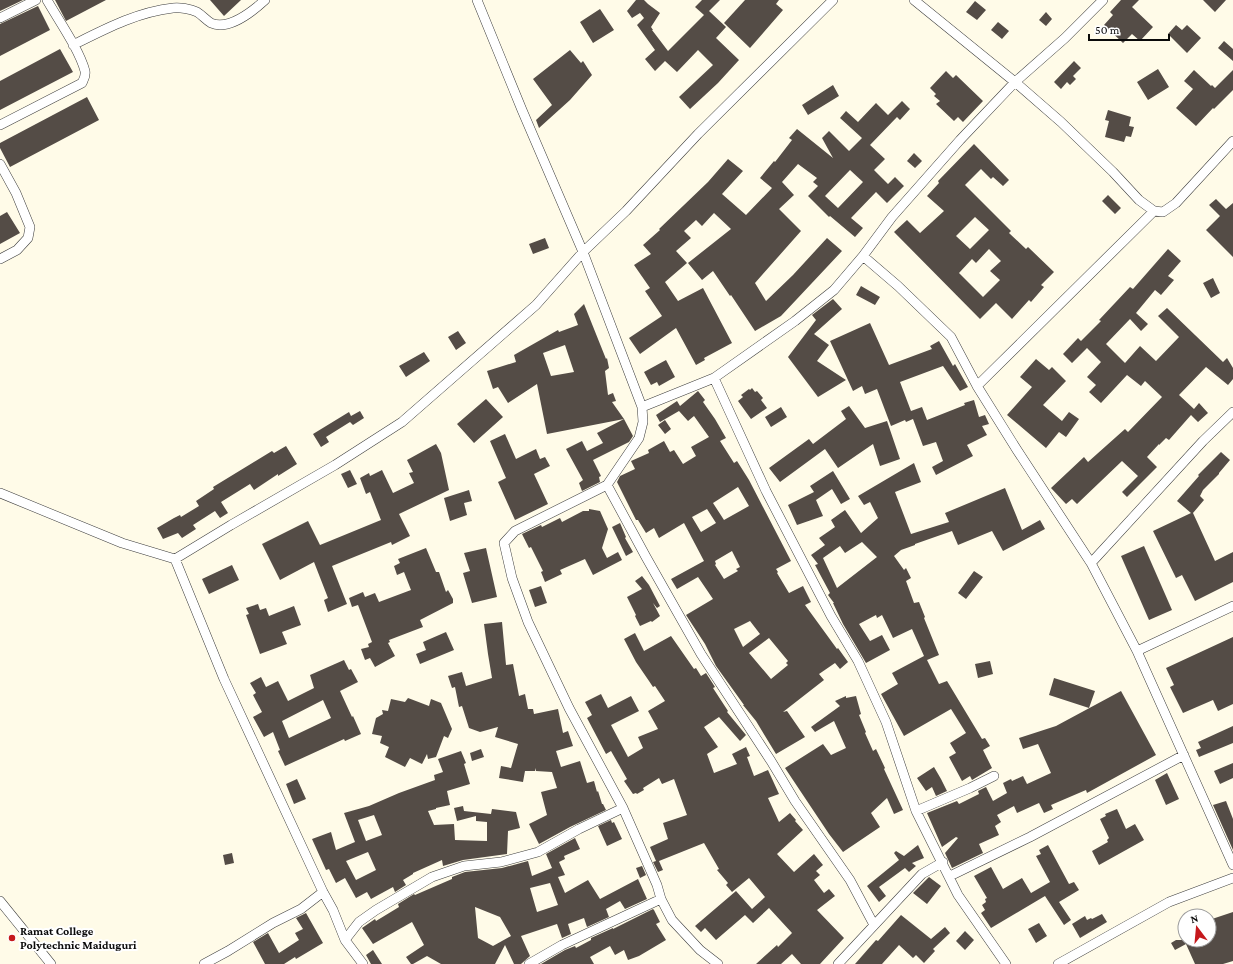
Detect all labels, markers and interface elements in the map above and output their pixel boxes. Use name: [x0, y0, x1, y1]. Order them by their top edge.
scale bar: [1089, 16, 1169, 42]
text: 50 m: [1095, 23, 1120, 37]
north arrow: [1177, 908, 1217, 948]
text: N: [1189, 911, 1200, 925]
place label: Ramat College Polytechnic Maiduguri: [20, 924, 137, 952]
marker: Ramat College Polytechnic Maiduguri: [7, 933, 17, 943]

